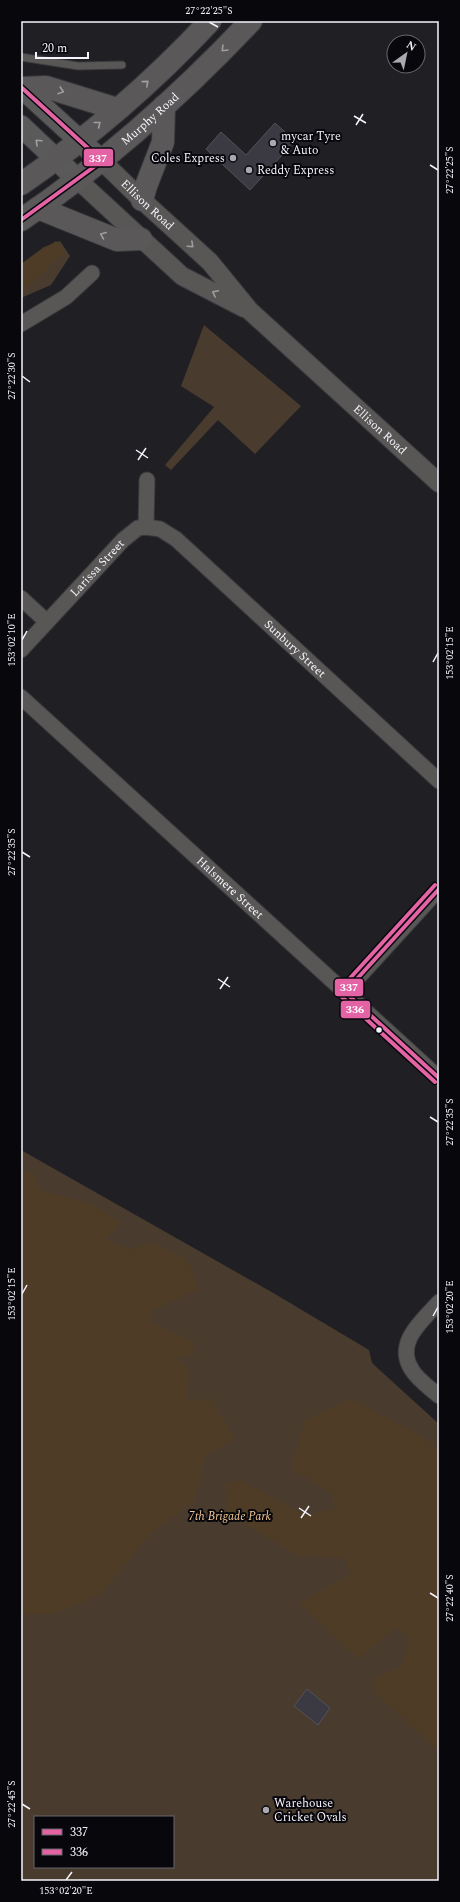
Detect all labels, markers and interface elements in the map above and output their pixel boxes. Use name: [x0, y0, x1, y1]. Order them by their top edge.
text: 27°22'25"S: [185, 3, 233, 19]
scale bar: [36, 34, 88, 60]
north arrow: [386, 34, 426, 74]
text: N: [403, 36, 420, 56]
text: 20 m: [42, 39, 67, 58]
one-way arrow: [221, 44, 228, 52]
one-way arrow: [141, 81, 149, 88]
one-way arrow: [57, 87, 64, 95]
street label: Murphy Road: [117, 88, 184, 150]
one-way arrow: [93, 122, 100, 129]
place label: mycar Tyre & Auto: [281, 127, 341, 160]
marker: mycar Tyre & Auto: [268, 138, 278, 148]
one-way arrow: [35, 140, 43, 147]
text: 27°22'25"S: [442, 146, 458, 194]
line badge: 337: [83, 148, 114, 167]
place label: Coles Express: [151, 149, 225, 168]
text: 337: [89, 150, 107, 167]
marker: Coles Express: [228, 153, 238, 163]
place label: Reddy Express: [257, 161, 334, 180]
marker: Reddy Express: [244, 165, 254, 175]
street label: Ellison Road: [116, 175, 179, 235]
one-way arrow: [100, 231, 107, 239]
one-way arrow: [187, 240, 194, 247]
one-way arrow: [212, 291, 220, 298]
text: 27°22'30"S: [4, 352, 20, 400]
street label: Ellison Road: [349, 400, 412, 459]
street label: Larissa Street: [65, 535, 129, 601]
text: 153°02'10"E: [4, 613, 20, 667]
street label: Sunbury Street: [260, 615, 331, 682]
text: 153°02'15"E: [442, 626, 458, 680]
text: 27°22'35"S: [4, 828, 20, 876]
street label: Halsmere Street: [192, 852, 268, 923]
line badge: 337: [334, 978, 364, 997]
text: 337: [340, 979, 358, 996]
line badge: 336: [340, 1000, 371, 1019]
text: 336: [346, 1001, 364, 1018]
unlabelled marker: [374, 1025, 384, 1035]
text: 27°22'35"S: [442, 1098, 458, 1146]
text: 153°02'15"E: [4, 1267, 20, 1321]
text: 153°02'20"E: [442, 1280, 458, 1334]
park label: 7th Brigade Park: [189, 1507, 272, 1526]
text: 27°22'40"S: [442, 1574, 458, 1622]
text: 27°22'45"S: [4, 1780, 20, 1828]
place label: Warehouse Cricket Ovals: [274, 1794, 347, 1827]
marker: Warehouse Cricket Ovals: [261, 1805, 271, 1815]
legend: [34, 1816, 174, 1868]
text: 337: [70, 1823, 88, 1842]
text: 336: [70, 1843, 88, 1862]
text: 153°02'20"E: [39, 1883, 93, 1899]

